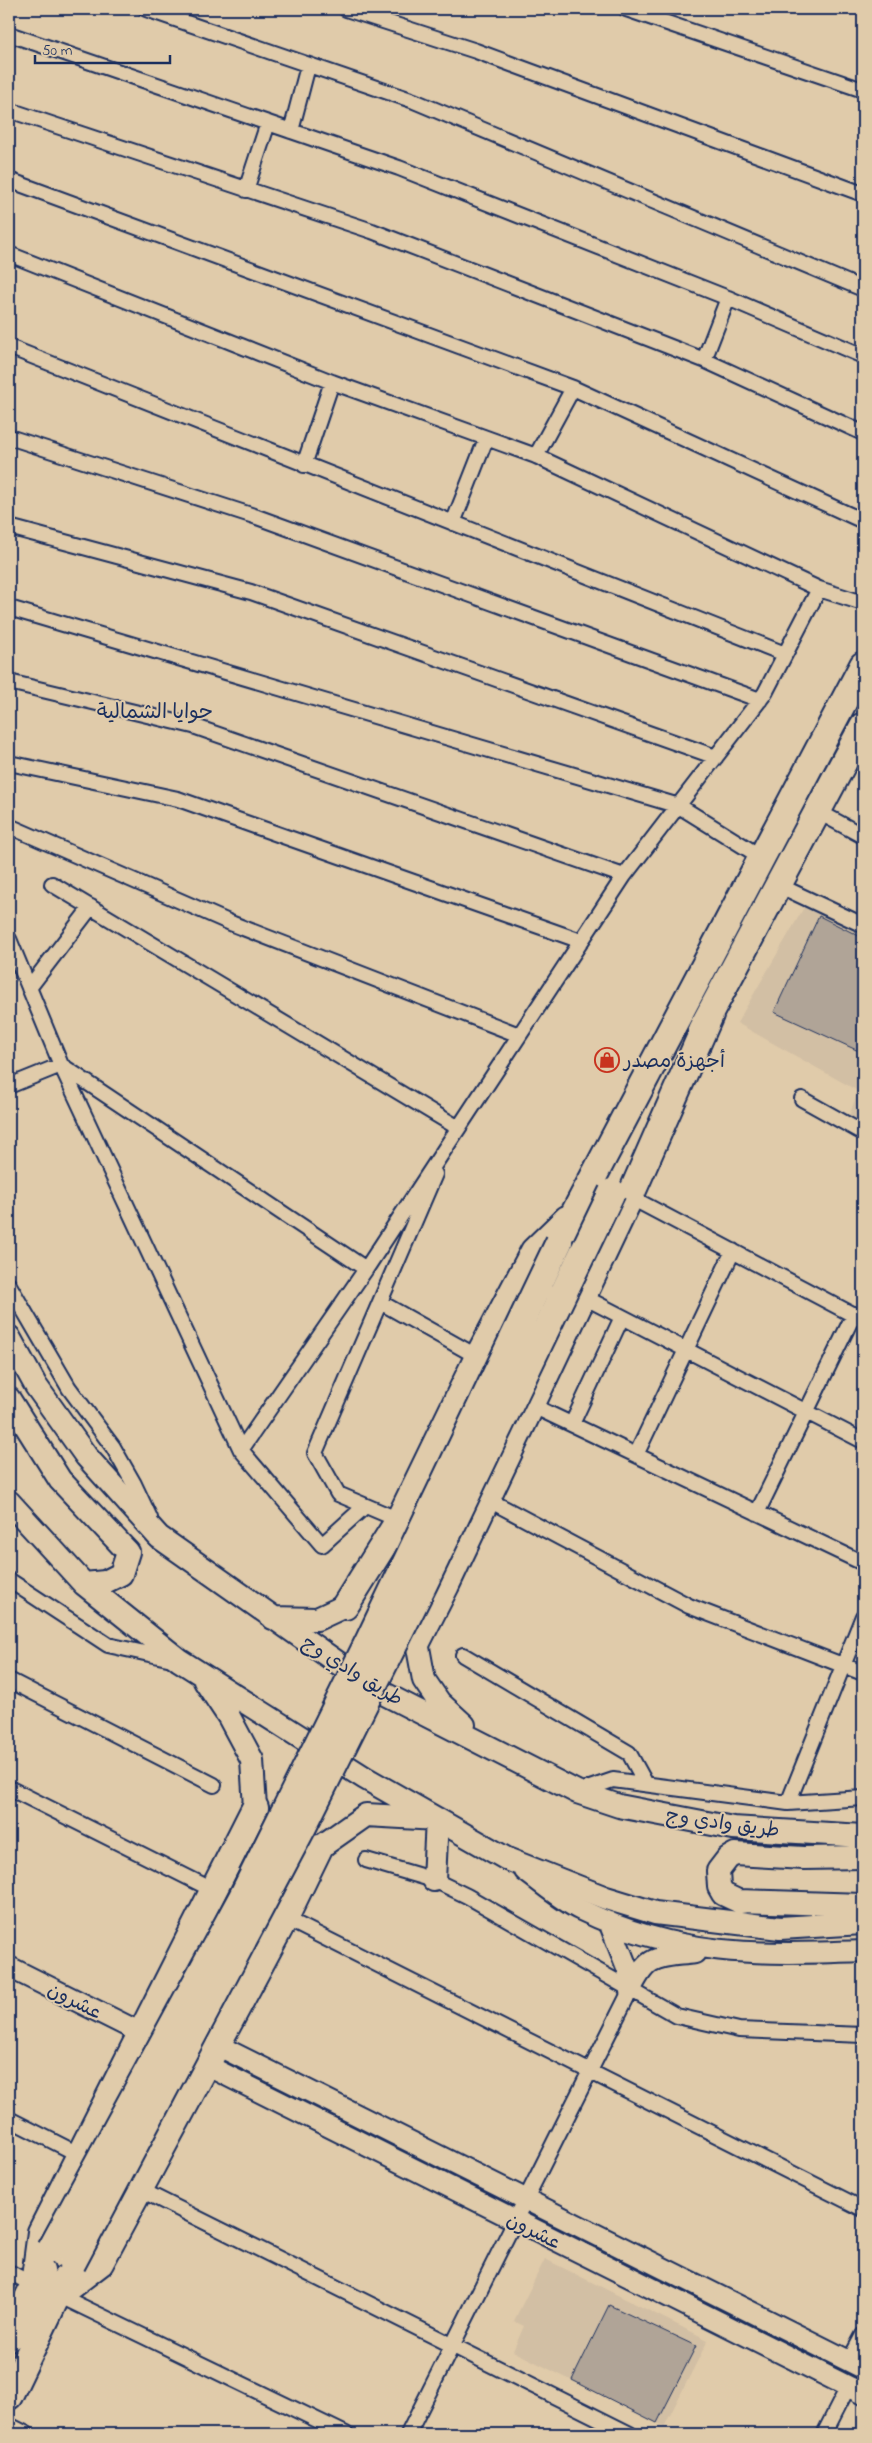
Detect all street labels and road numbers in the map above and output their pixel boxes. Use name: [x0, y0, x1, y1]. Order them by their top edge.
street label: طريق وادي وج: [295, 1629, 408, 1715]
street label: طريق وادي وج: [664, 1802, 781, 1847]
street label: عشرون: [42, 1976, 106, 2028]
street label: عشرون: [501, 2206, 565, 2258]

